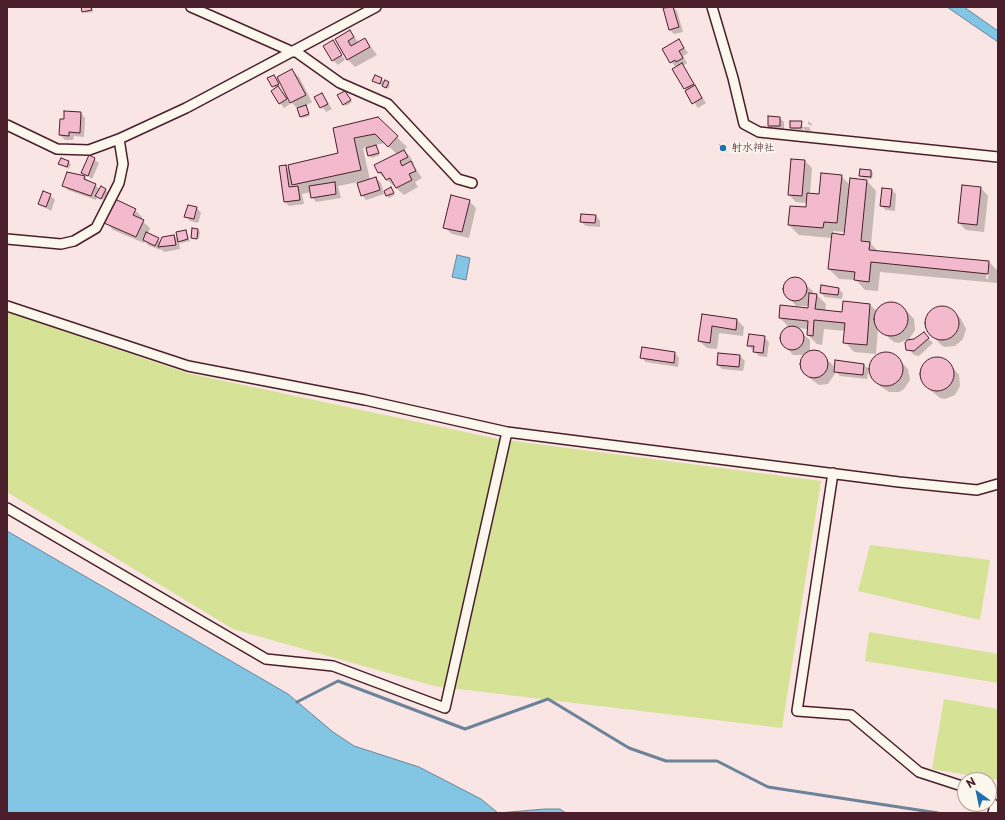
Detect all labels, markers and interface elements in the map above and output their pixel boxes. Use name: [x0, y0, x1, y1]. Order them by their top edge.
place label: 射水神社: [731, 141, 775, 155]
marker: 射水神社: [718, 143, 728, 153]
north arrow: [957, 772, 997, 812]
text: N: [962, 773, 979, 792]

